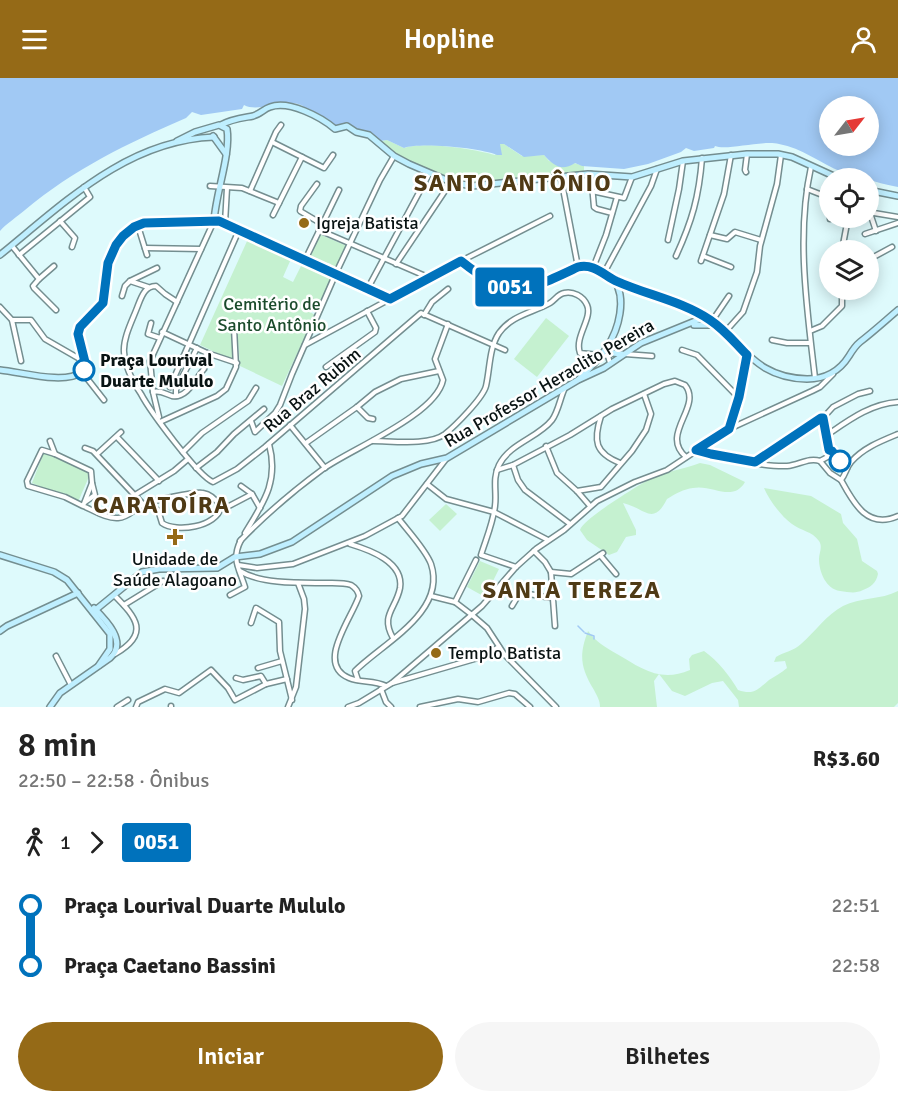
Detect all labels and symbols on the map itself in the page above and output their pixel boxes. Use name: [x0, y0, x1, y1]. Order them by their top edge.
north arrow: [819, 96, 879, 156]
district label: SANTO ANTÔNIO: [414, 168, 612, 198]
place label: Igreja Batista: [316, 212, 419, 234]
marker: Igreja Batista: [297, 216, 311, 230]
line badge: 0051: [468, 268, 552, 306]
park label: Cemitério de Santo Antônio: [218, 293, 326, 336]
street label: Rua Professor Heraclito Pereira: [440, 314, 658, 452]
street label: Rua Braz Rubim: [259, 343, 365, 437]
place label: Praça Lourival Duarte Mululo: [100, 349, 213, 392]
marker: Praça Lourival Duarte Mululo: [73, 359, 95, 381]
unlabelled marker: [829, 450, 851, 472]
district label: CARATOÍRA: [93, 490, 231, 520]
marker: Unidade de Saúde Alagoano: [166, 528, 184, 546]
place label: Unidade de Saúde Alagoano: [113, 548, 237, 591]
district label: SANTA TEREZA: [483, 575, 661, 605]
place label: Templo Batista: [448, 642, 561, 664]
marker: Templo Batista: [429, 646, 443, 660]

